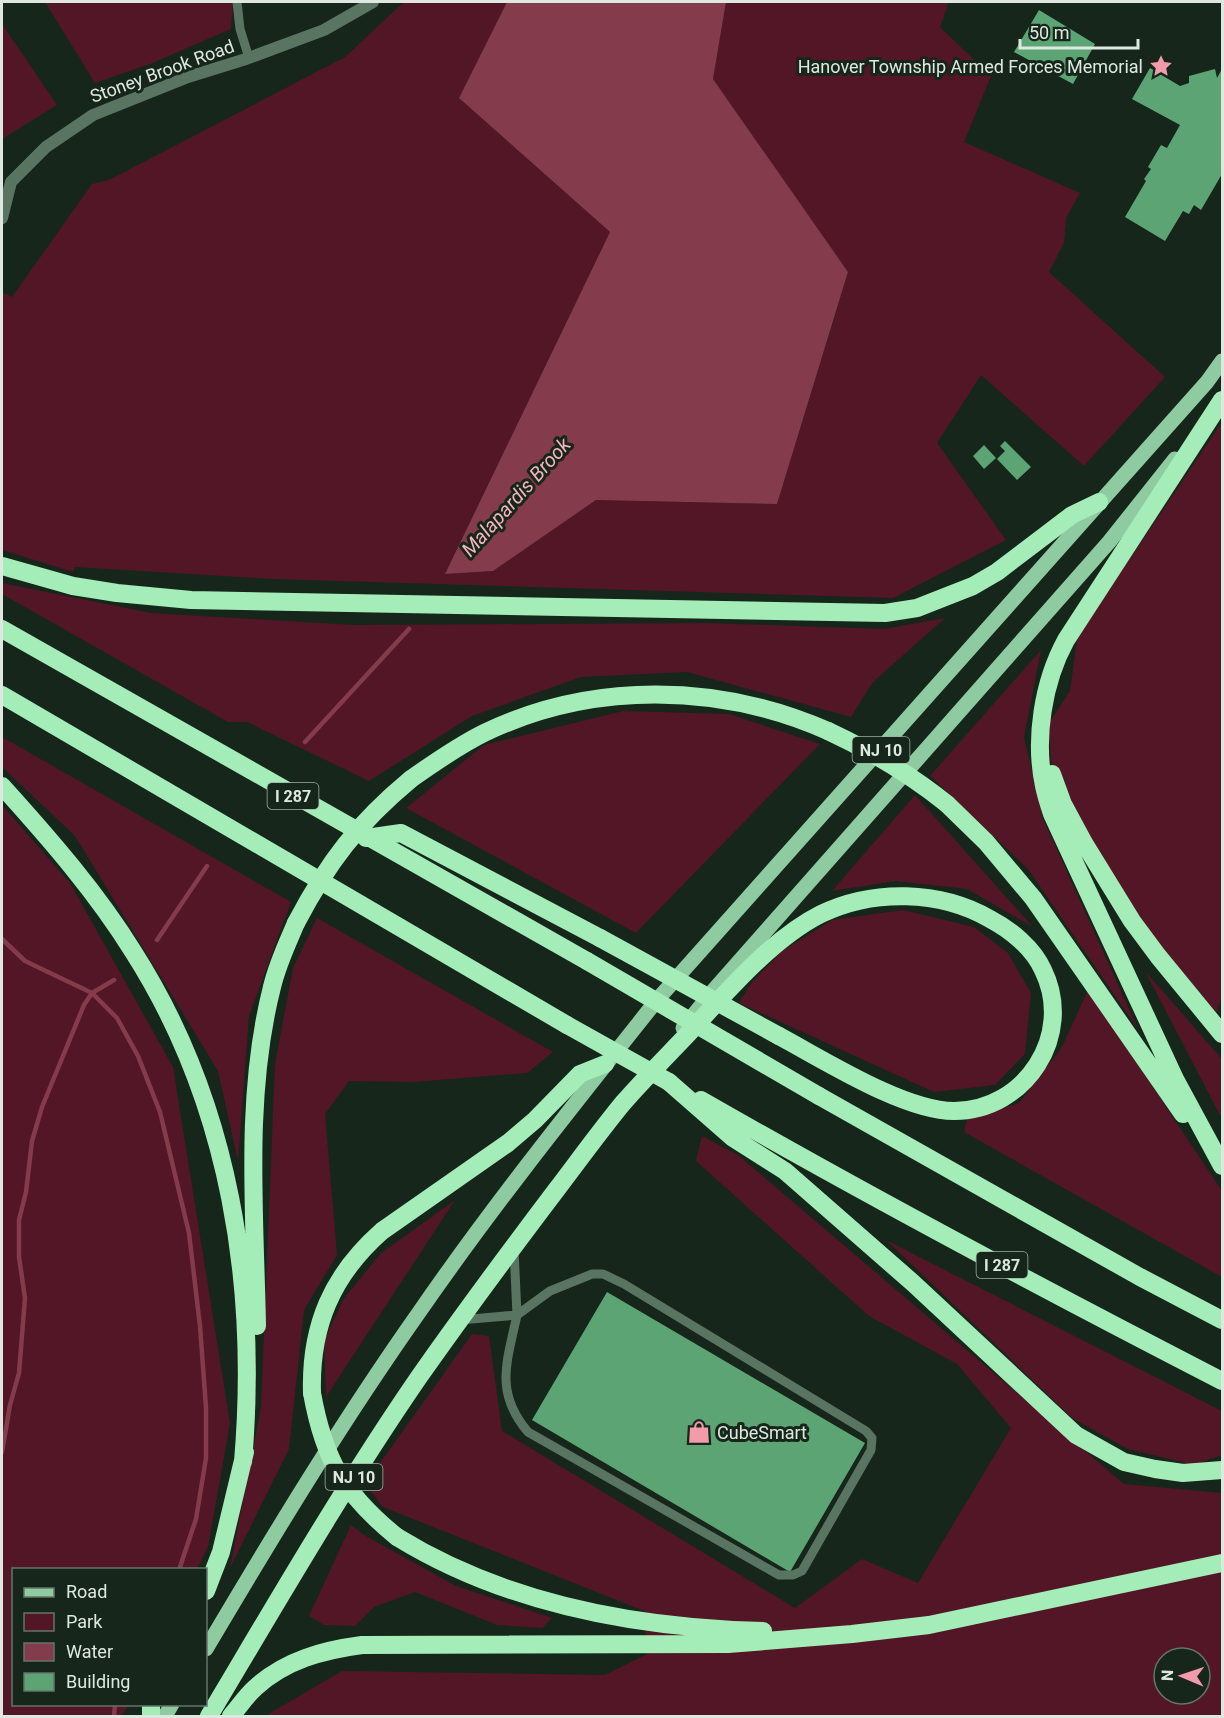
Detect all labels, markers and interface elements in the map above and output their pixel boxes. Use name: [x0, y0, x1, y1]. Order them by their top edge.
scale bar: [1020, 12, 1138, 50]
text: 50 m: [1029, 22, 1069, 43]
street label: Stoney Brook Road: [87, 35, 237, 107]
place icon: Hanover Township Armed Forces Memorial: [1148, 53, 1174, 79]
place label: Hanover Township Armed Forces Memorial: [798, 56, 1143, 77]
water label: Malapardis Brook: [456, 432, 576, 561]
road number: NJ 10: [852, 737, 910, 763]
road number: I 287: [268, 783, 318, 809]
road number: I 287: [976, 1252, 1028, 1278]
shop icon: CubeSmart: [686, 1419, 712, 1445]
place label: CubeSmart: [717, 1422, 807, 1443]
road number: NJ 10: [326, 1464, 382, 1490]
legend: [12, 1568, 207, 1706]
text: Road: [66, 1581, 107, 1602]
text: Park: [66, 1611, 103, 1632]
text: Water: [66, 1641, 113, 1662]
north arrow: [1152, 1646, 1212, 1706]
text: N: [1158, 1670, 1177, 1681]
text: Building: [66, 1671, 130, 1692]

